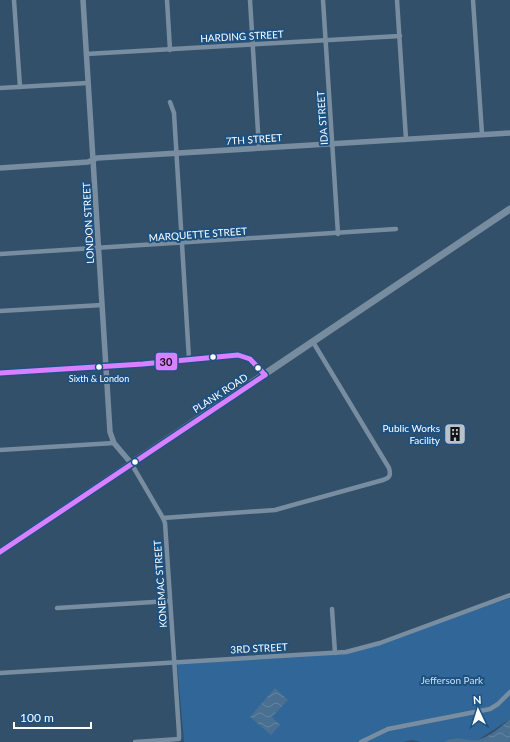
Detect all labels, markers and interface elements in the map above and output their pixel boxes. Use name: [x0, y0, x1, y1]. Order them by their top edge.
street label: HARDING STREET: [200, 28, 284, 44]
street label: IDA STREET: [314, 90, 330, 145]
street label: 7TH STREET: [225, 131, 283, 147]
street label: LONDON STREET: [80, 182, 96, 264]
street label: MARQUETTE STREET: [148, 225, 248, 243]
line badge: 30: [155, 352, 178, 371]
unlabelled marker: [208, 352, 218, 362]
text: 30: [160, 355, 173, 368]
marker: Sixth & London: [94, 362, 104, 372]
unlabelled marker: [253, 363, 263, 373]
street label: PLANK ROAD: [190, 371, 250, 415]
place label: Sixth & London: [69, 373, 129, 384]
building icon: Public Works Facility: [442, 421, 468, 447]
place label: Public Works Facility: [382, 422, 441, 446]
unlabelled marker: [130, 457, 140, 467]
street label: KONEMAC STREET: [151, 540, 169, 628]
street label: 3RD STREET: [230, 641, 288, 655]
park label: Jefferson Park: [421, 674, 484, 686]
north arrow: [458, 690, 498, 730]
text: N: [473, 693, 482, 706]
scale bar: [14, 704, 91, 730]
text: 100 m: [20, 710, 54, 725]

